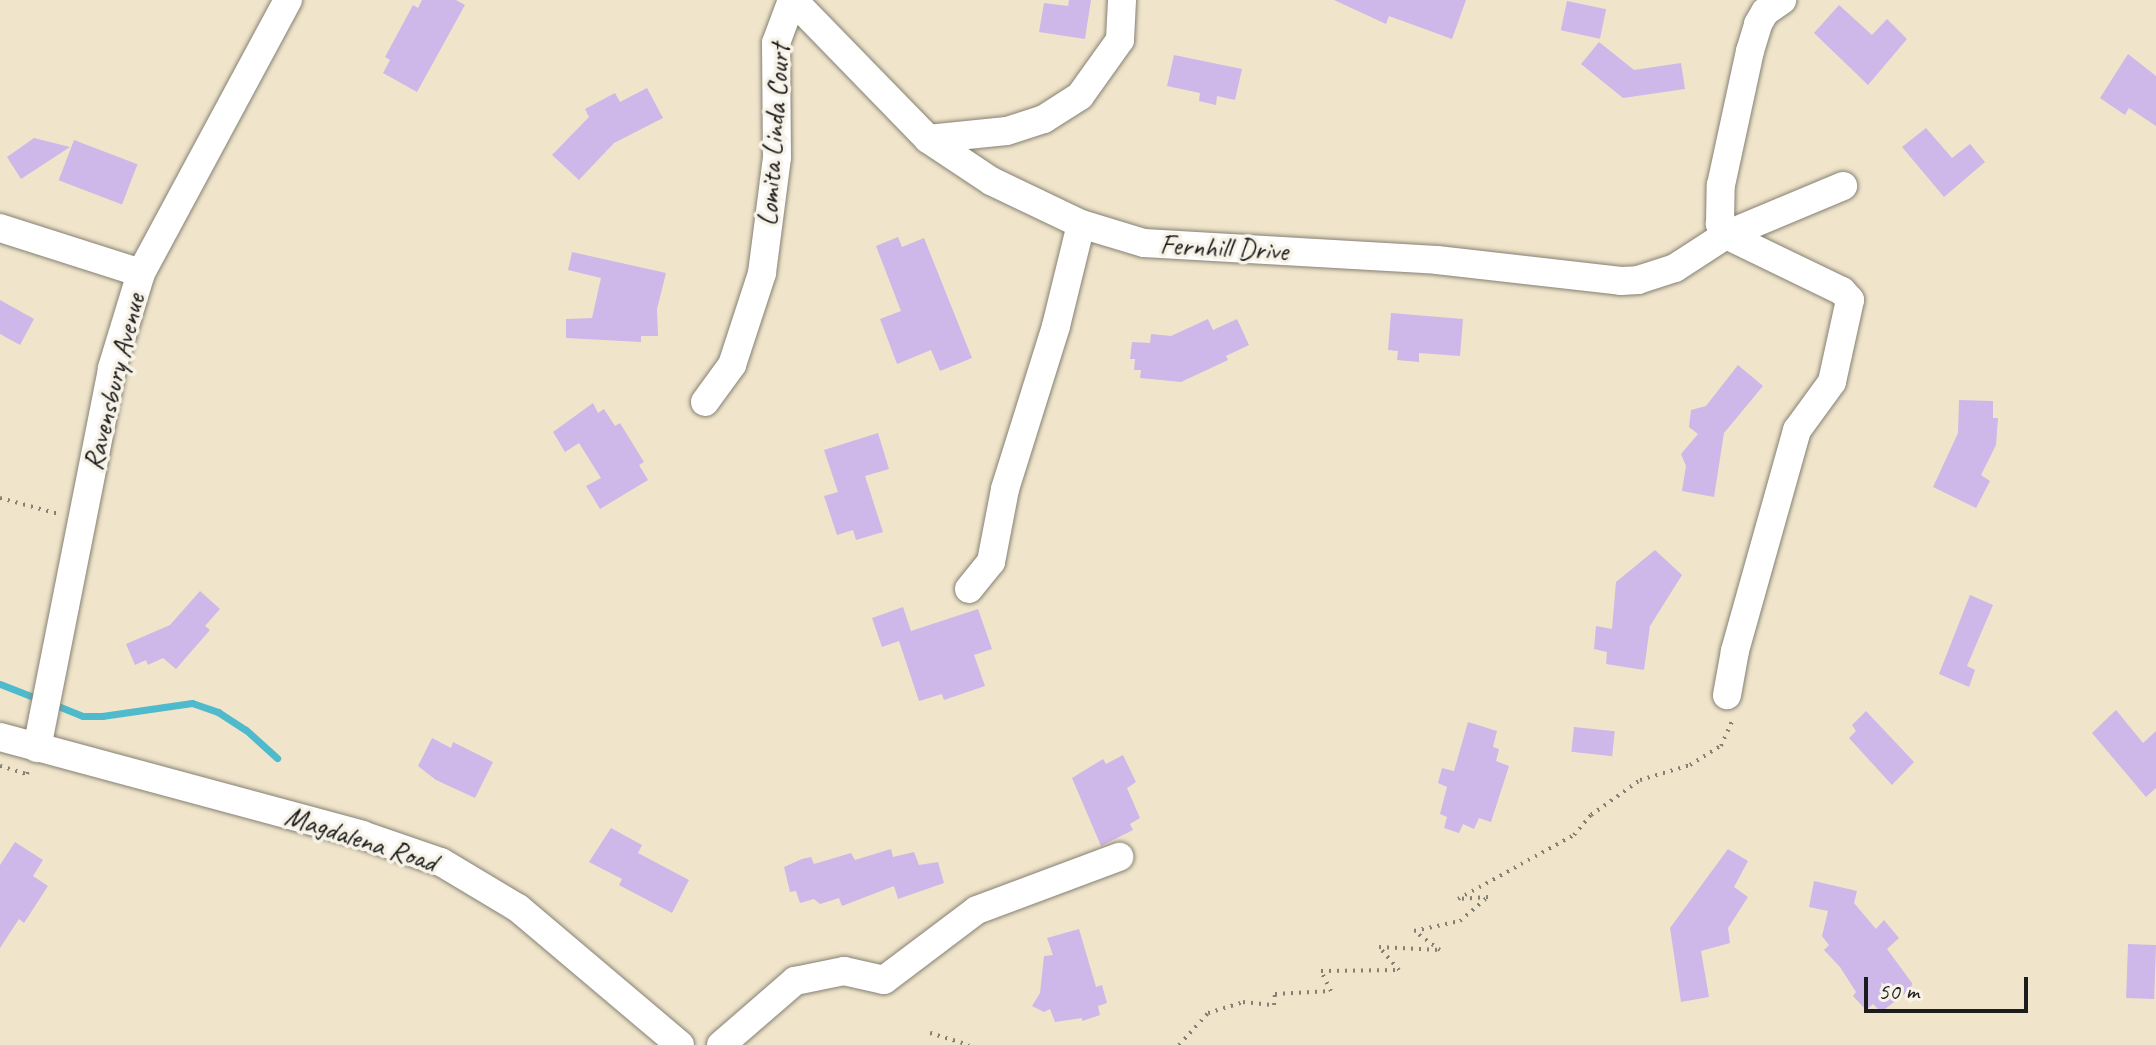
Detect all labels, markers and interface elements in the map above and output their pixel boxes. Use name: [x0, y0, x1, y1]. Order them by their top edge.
street label: Lomita Linda Court: [751, 43, 797, 227]
street label: Fernhill Drive: [1159, 228, 1289, 268]
street label: Ravensbury Avenue: [76, 290, 152, 474]
street label: Magdalena Road: [281, 799, 441, 879]
scale bar: [1868, 961, 2032, 1011]
text: 50 m: [1878, 976, 1919, 1006]

